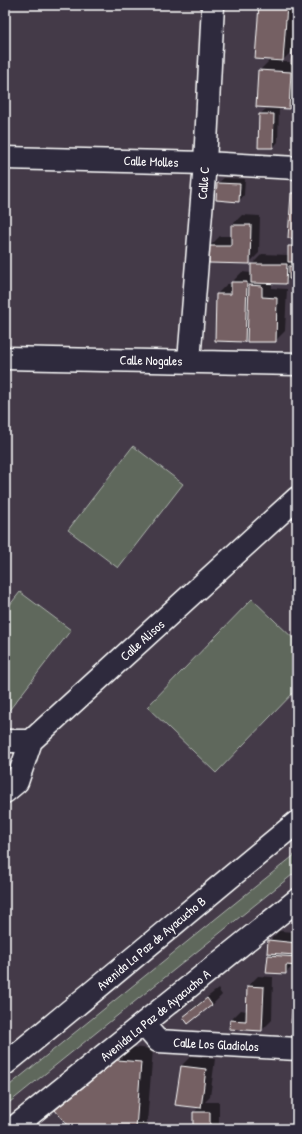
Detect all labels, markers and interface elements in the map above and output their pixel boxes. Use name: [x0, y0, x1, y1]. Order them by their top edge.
street label: Calle Molles: [123, 151, 179, 171]
street label: Calle C: [193, 166, 213, 200]
street label: Calle Nogales: [120, 350, 182, 370]
street label: Calle Alisos: [116, 615, 168, 665]
street label: Avenida La Paz de Ayacucho B: [93, 892, 210, 994]
street label: Avenida La Paz de Ayacucho A: [96, 964, 214, 1065]
street label: Calle Los Gladiolos: [173, 1033, 259, 1055]

